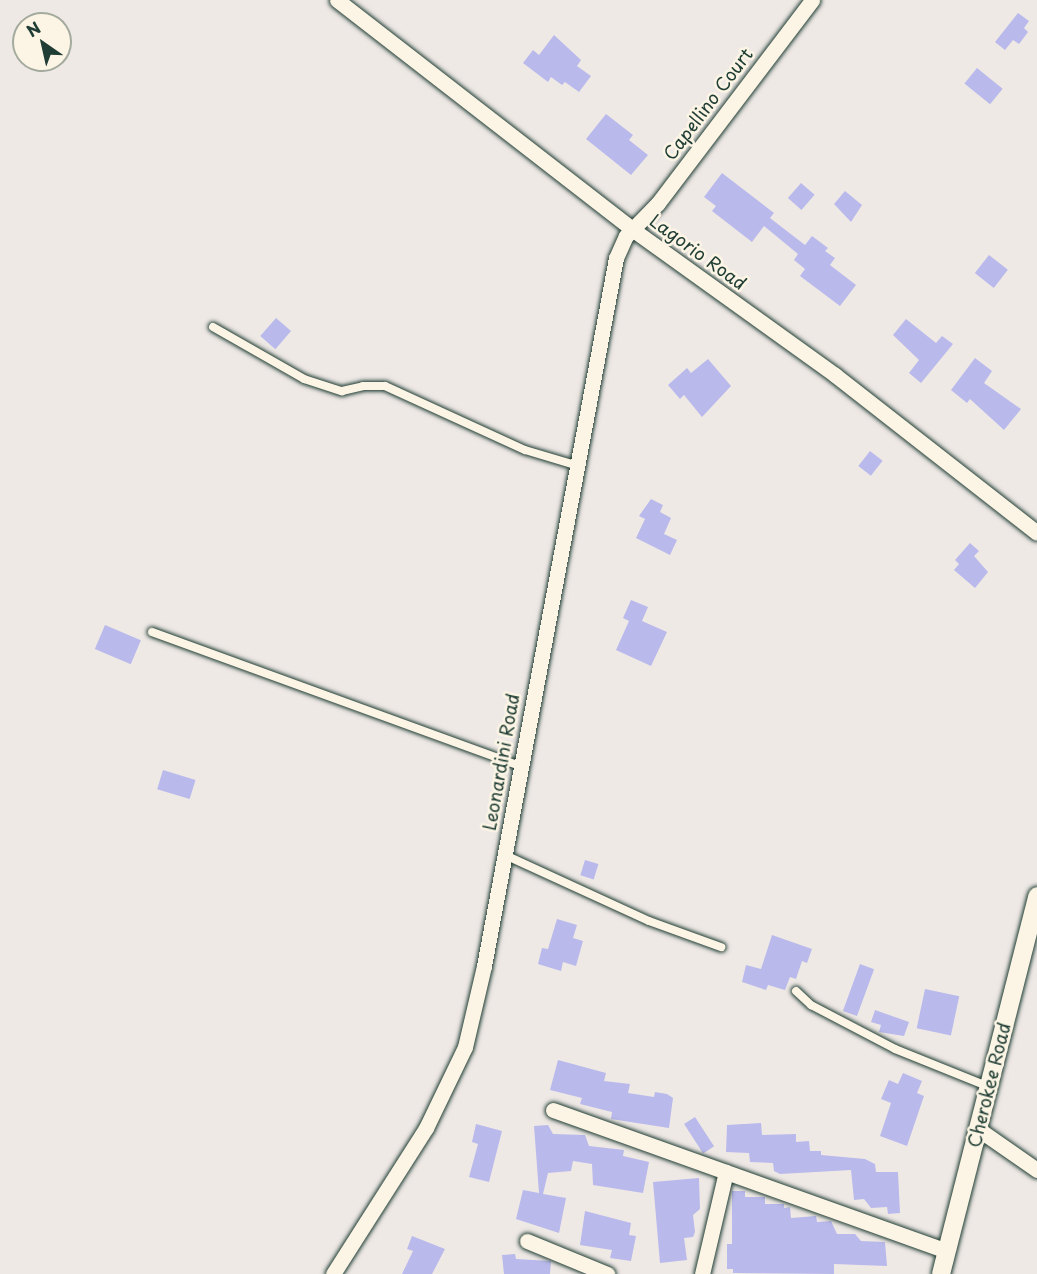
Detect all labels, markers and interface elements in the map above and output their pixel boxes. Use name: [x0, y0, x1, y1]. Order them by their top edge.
north arrow: [12, 12, 72, 72]
text: N: [21, 15, 45, 42]
street label: Capellino Court: [659, 44, 757, 164]
street label: Lagorio Road: [645, 210, 751, 294]
street label: Leonardini Road: [478, 692, 524, 832]
street label: Cherokee Road: [963, 1019, 1015, 1151]

